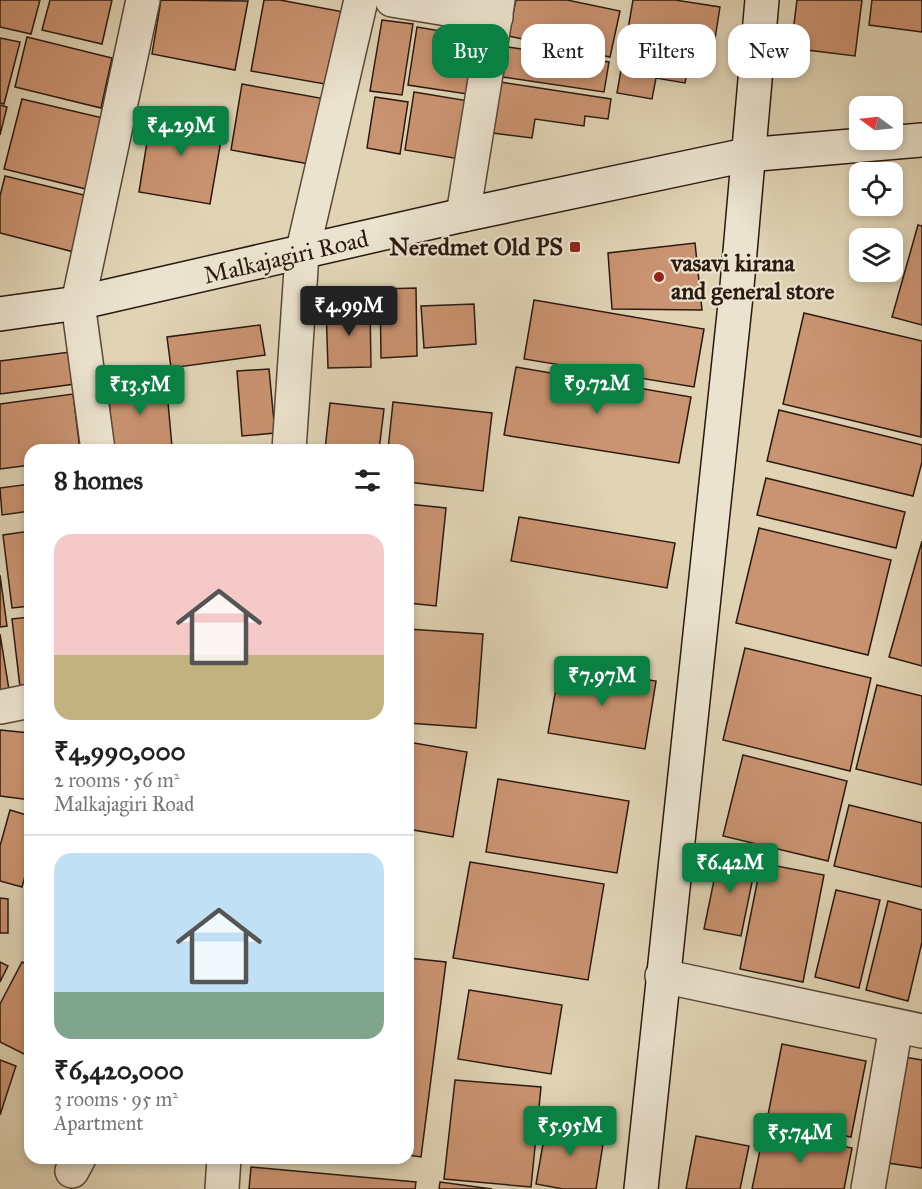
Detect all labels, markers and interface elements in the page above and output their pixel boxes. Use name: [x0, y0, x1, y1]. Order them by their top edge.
chip: Buy: [432, 24, 509, 78]
chip: Rent: [521, 24, 605, 78]
chip: Filters: [617, 24, 716, 78]
chip: New: [728, 24, 810, 78]
north arrow: [849, 96, 903, 150]
map controls: [849, 96, 903, 282]
pin: ₹4.29M: [132, 106, 230, 157]
text: ₹4.29M: [147, 113, 215, 137]
button: locate: [849, 162, 903, 216]
street label: Malkajagiri Road: [201, 223, 371, 291]
button: layers: [849, 228, 903, 282]
place label: Neredmet Old PS: [389, 232, 563, 262]
marker: Neredmet Old PS: [568, 240, 582, 254]
place label: vasavi kirana and general store: [670, 248, 835, 306]
marker: vasavi kirana and general store: [652, 270, 666, 284]
pin: ₹4.99M: [300, 286, 398, 337]
text: ₹4.99M: [314, 293, 384, 317]
pin: ₹9.72M: [548, 364, 646, 415]
pin: ₹13.5M: [91, 365, 189, 416]
text: ₹9.72M: [564, 371, 630, 395]
text: ₹13.5M: [109, 372, 171, 396]
text: 8 homes: [54, 464, 143, 496]
icon: filters: [351, 464, 384, 497]
icon: home: [165, 573, 273, 681]
pin: ₹7.97M: [553, 656, 651, 707]
text: ₹7.97M: [568, 663, 636, 687]
text: ₹4,990,000: [54, 735, 186, 767]
text: 2 rooms · 56 m²: [54, 768, 180, 792]
text: Malkajagiri Road: [54, 792, 194, 816]
pin: ₹6.42M: [681, 843, 779, 894]
text: ₹6.42M: [696, 850, 764, 874]
icon: home: [165, 892, 273, 1000]
text: ₹6,420,000: [54, 1054, 184, 1086]
text: 3 rooms · 95 m²: [54, 1087, 178, 1111]
pin: ₹5.95M: [521, 1106, 619, 1157]
text: Apartment: [54, 1111, 143, 1135]
text: ₹5.95M: [537, 1113, 603, 1137]
pin: ₹5.74M: [751, 1113, 849, 1164]
text: ₹5.74M: [767, 1120, 833, 1144]

